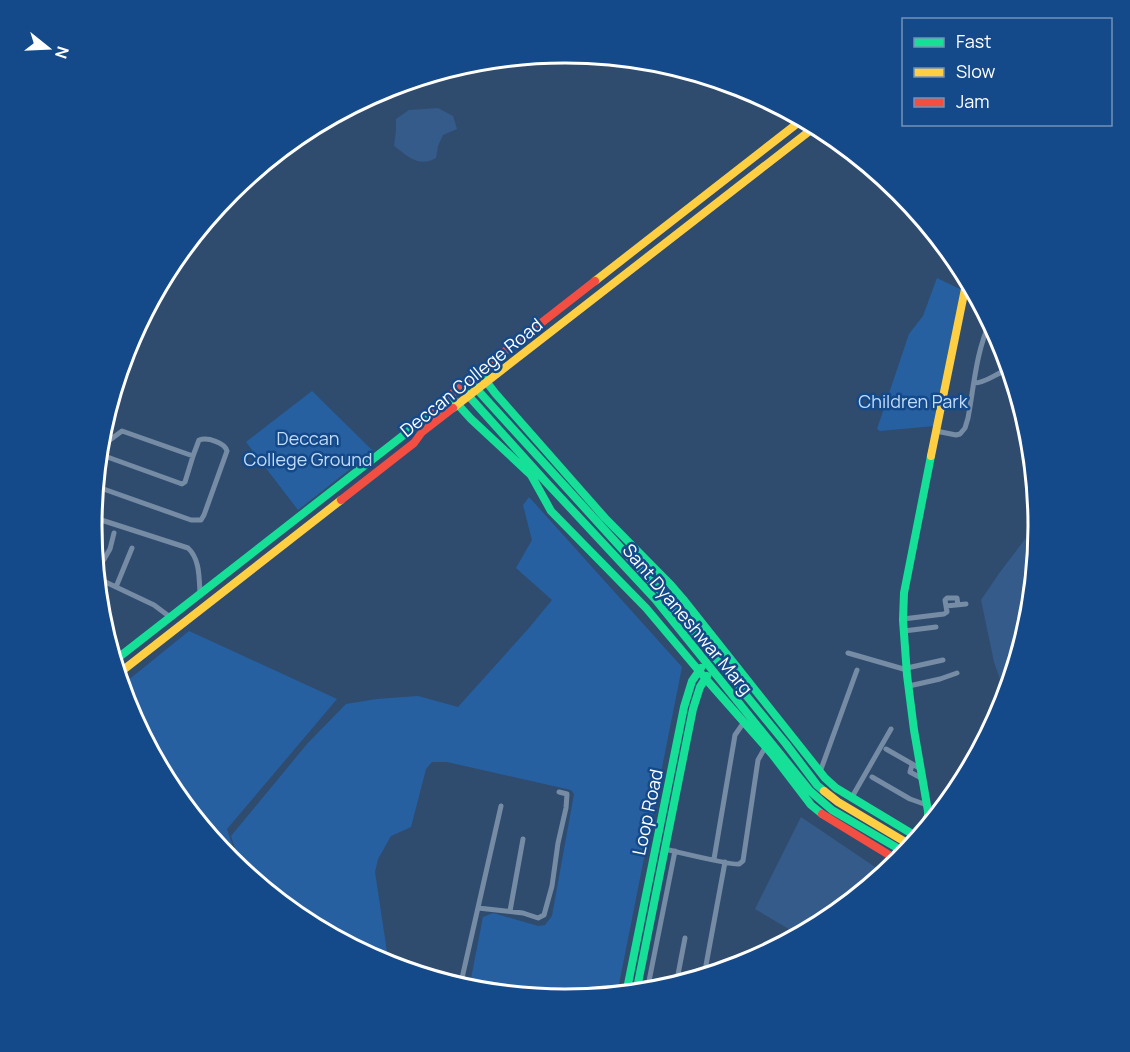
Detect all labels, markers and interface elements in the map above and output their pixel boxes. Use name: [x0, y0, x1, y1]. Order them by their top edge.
north arrow: [18, 18, 78, 78]
legend: [902, 18, 1112, 126]
text: Fast: [956, 29, 991, 53]
text: N: [50, 44, 75, 62]
text: Slow: [956, 59, 996, 83]
text: Jam: [956, 89, 990, 113]
street label: Deccan College Road: [395, 312, 547, 442]
park label: Children Park: [858, 389, 969, 413]
park label: Deccan College Ground: [244, 426, 372, 471]
street label: Sant Dyaneshwar Marg: [618, 538, 758, 700]
street label: Loop Road: [626, 767, 668, 857]

